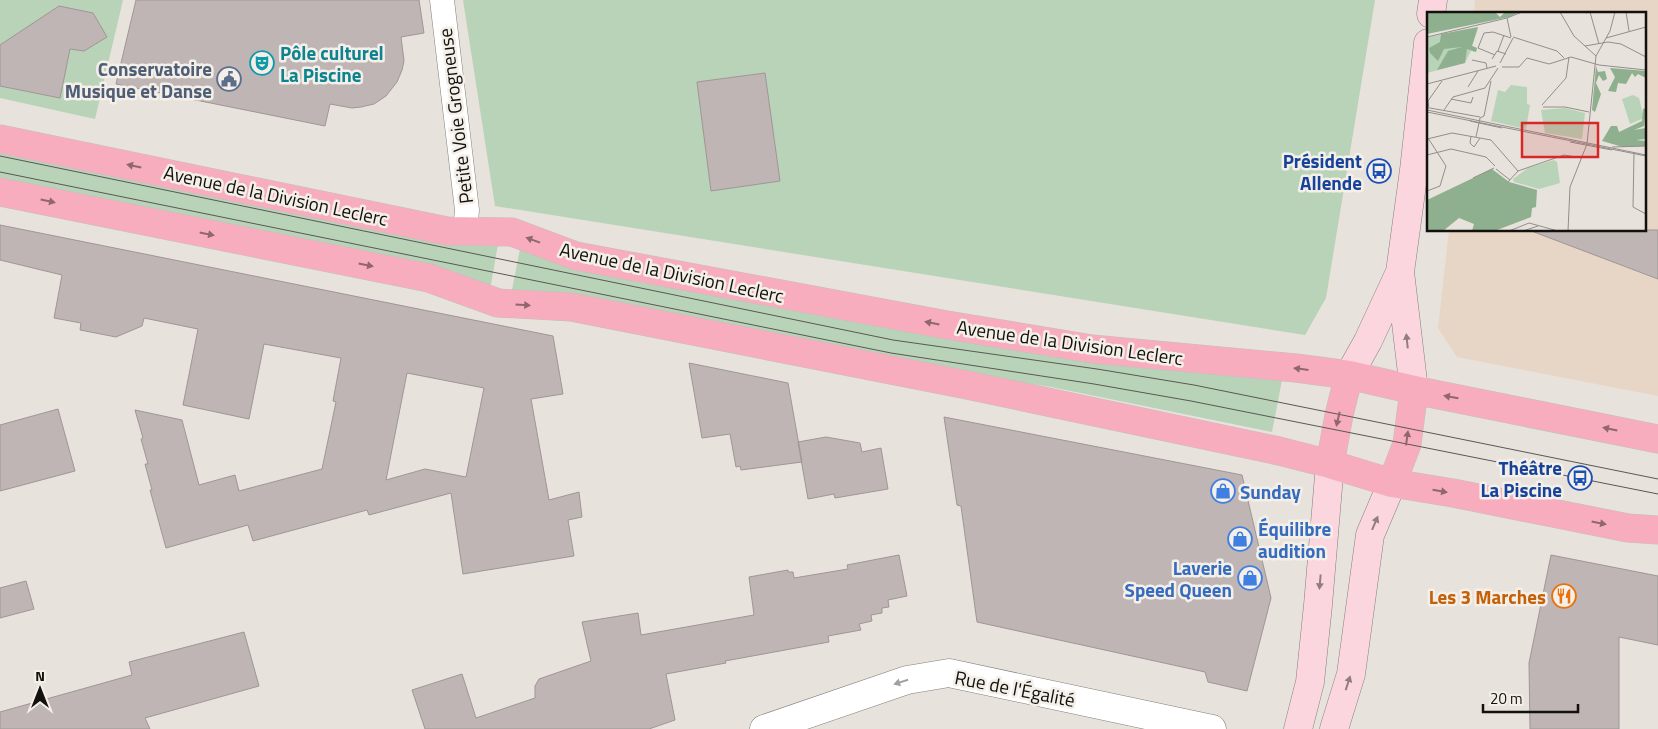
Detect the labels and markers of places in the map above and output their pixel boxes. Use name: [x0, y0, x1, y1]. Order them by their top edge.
place label: Pôle culturel La Piscine: [280, 38, 384, 89]
theatre icon: Pôle culturel La Piscine: [249, 50, 275, 76]
place label: Conservatoire Musique et Danse: [65, 54, 212, 105]
public building icon: Conservatoire Musique et Danse: [216, 66, 242, 92]
place label: Président Allende: [1283, 146, 1362, 197]
bus stop icon: Président Allende: [1366, 158, 1392, 184]
place label: Théâtre La Piscine: [1481, 453, 1562, 504]
bus stop icon: Théâtre La Piscine: [1567, 465, 1593, 491]
place label: Sunday: [1240, 477, 1301, 506]
shop icon: Sunday: [1210, 478, 1236, 504]
place label: Équilibre audition: [1258, 514, 1332, 565]
shop icon: Équilibre audition: [1227, 526, 1253, 552]
place label: Laverie Speed Queen: [1125, 553, 1232, 604]
shop icon: Laverie Speed Queen: [1237, 565, 1263, 591]
place label: Les 3 Marches: [1429, 582, 1546, 611]
restaurant icon: Les 3 Marches: [1551, 583, 1577, 609]

